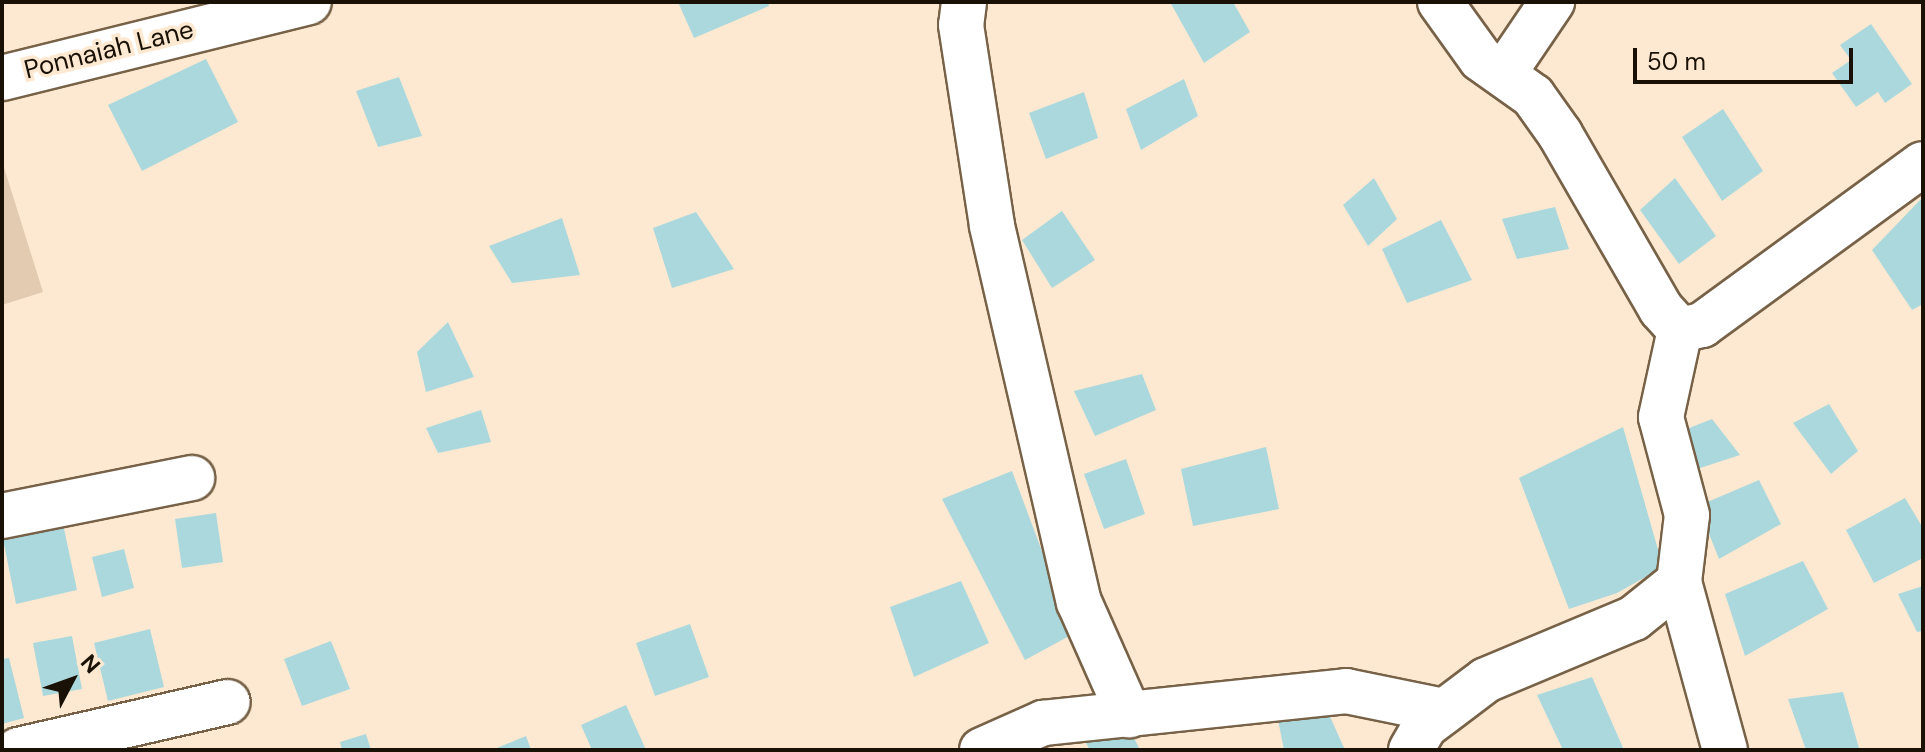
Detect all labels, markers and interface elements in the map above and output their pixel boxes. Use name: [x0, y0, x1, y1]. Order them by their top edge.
street label: Ponnaiah Lane: [21, 14, 197, 86]
scale bar: [1637, 32, 1857, 82]
text: 50 m: [1647, 46, 1706, 77]
north arrow: [32, 640, 112, 720]
text: N: [74, 648, 107, 679]

